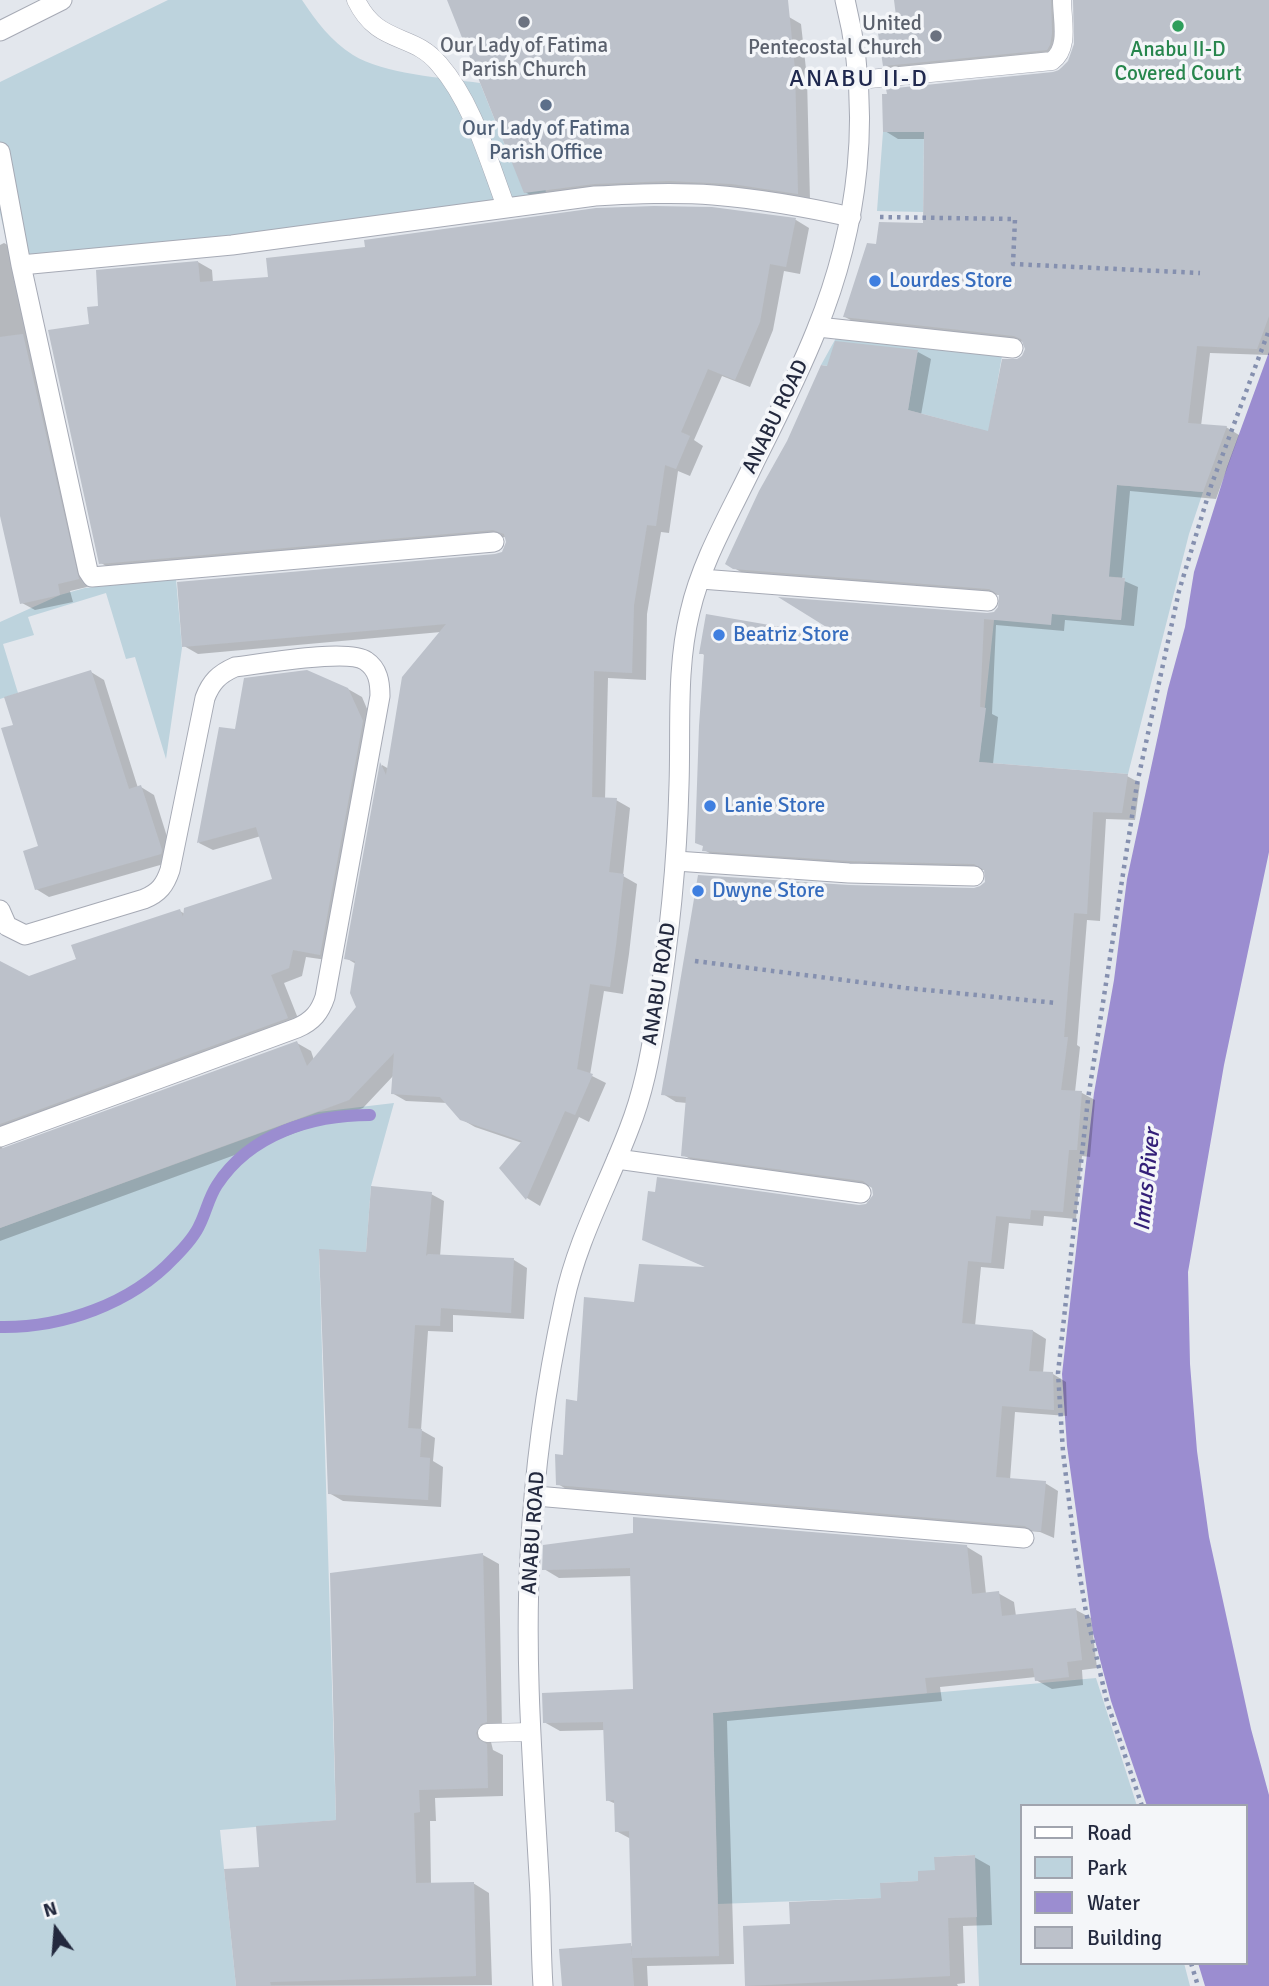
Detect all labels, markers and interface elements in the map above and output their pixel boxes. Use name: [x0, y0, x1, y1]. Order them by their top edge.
place label: United Pentecostal Church: [748, 11, 922, 61]
marker: Our Lady of Fatima Parish Church: [516, 14, 532, 30]
marker: Anabu II-D Covered Court: [1170, 18, 1186, 34]
marker: United Pentecostal Church: [928, 28, 944, 44]
place label: Our Lady of Fatima Parish Church: [440, 33, 608, 83]
place label: Anabu II-D Covered Court: [1114, 37, 1242, 87]
district label: ANABU II-D: [790, 66, 928, 94]
marker: Our Lady of Fatima Parish Office: [538, 97, 554, 113]
place label: Our Lady of Fatima Parish Office: [462, 116, 630, 166]
place label: Lourdes Store: [889, 268, 1012, 294]
marker: Lourdes Store: [867, 273, 883, 289]
street label: ANABU ROAD: [738, 356, 814, 478]
place label: Beatriz Store: [733, 622, 849, 648]
marker: Beatriz Store: [711, 627, 727, 643]
place label: Lanie Store: [724, 793, 825, 819]
marker: Lanie Store: [702, 798, 718, 814]
place label: Dwyne Store: [712, 878, 825, 904]
marker: Dwyne Store: [690, 883, 706, 899]
street label: ANABU ROAD: [638, 921, 682, 1047]
water label: Imus River: [1129, 1127, 1167, 1233]
street label: ANABU ROAD: [517, 1470, 551, 1596]
legend: [1020, 1804, 1248, 1965]
text: Road: [1087, 1820, 1132, 1846]
text: Park: [1087, 1855, 1127, 1881]
text: Water: [1087, 1890, 1140, 1916]
north arrow: [21, 1895, 91, 1965]
text: N: [41, 1896, 60, 1923]
text: Building: [1087, 1925, 1162, 1951]

